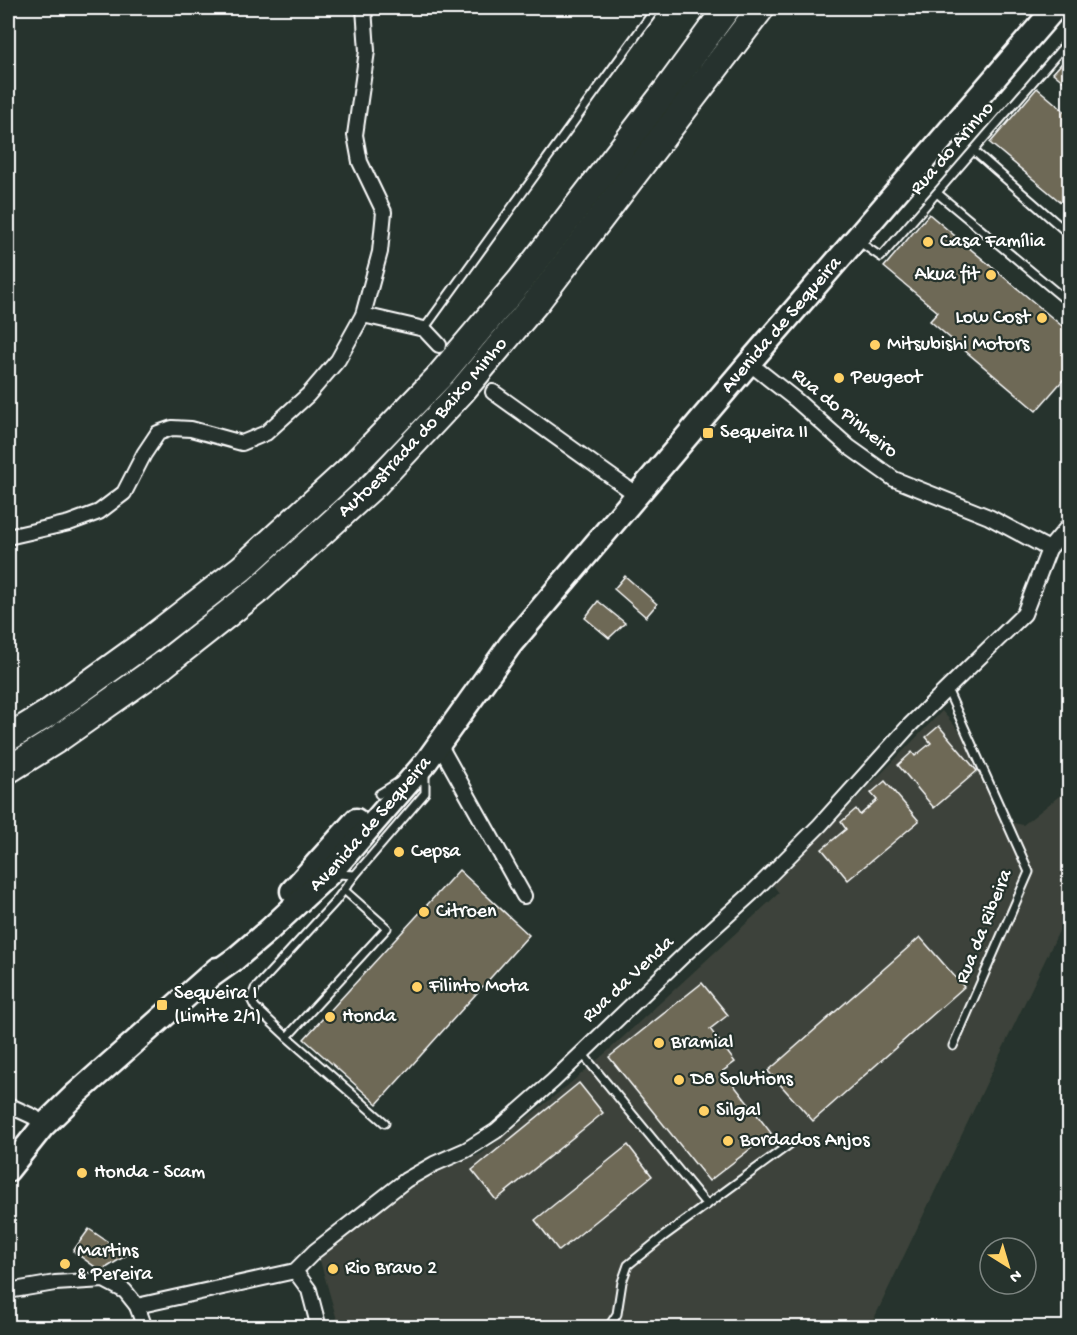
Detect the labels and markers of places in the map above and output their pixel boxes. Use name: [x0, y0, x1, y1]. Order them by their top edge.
place label: Casa Família: [940, 231, 1046, 254]
marker: Casa Família: [921, 235, 935, 249]
place label: Akua fit: [914, 264, 981, 287]
marker: Akua fit: [984, 268, 998, 282]
place label: Low Cost: [955, 307, 1032, 330]
marker: Low Cost: [1035, 311, 1049, 325]
place label: Mitsubishi Motors: [887, 334, 1030, 357]
marker: Mitsubishi Motors: [868, 338, 882, 352]
place label: Peugeot: [850, 367, 924, 390]
marker: Peugeot: [832, 371, 846, 385]
place label: Sequeira II: [720, 422, 808, 445]
marker: Sequeira II: [701, 426, 715, 440]
place label: Cepsa: [411, 841, 461, 864]
marker: Cepsa: [392, 845, 406, 859]
place label: Citroen: [436, 901, 497, 924]
marker: Citroen: [417, 905, 431, 919]
place label: Filinto Mota: [428, 976, 530, 999]
marker: Filinto Mota: [410, 980, 424, 994]
place label: Sequeira I (Limite 2/1): [174, 983, 261, 1029]
marker: Sequeira I (Limite 2/1): [155, 998, 169, 1012]
place label: Honda: [342, 1006, 397, 1029]
marker: Honda: [323, 1010, 337, 1024]
place label: Bramial: [670, 1032, 733, 1055]
marker: Bramial: [652, 1036, 666, 1050]
place label: D8 Solutions: [689, 1069, 794, 1092]
marker: D8 Solutions: [672, 1073, 686, 1087]
place label: Silgal: [716, 1100, 761, 1123]
marker: Silgal: [697, 1104, 711, 1118]
place label: Bordados Anjos: [739, 1130, 870, 1153]
marker: Bordados Anjos: [721, 1134, 735, 1148]
place label: Honda - Scam: [94, 1162, 205, 1185]
marker: Honda - Scam: [75, 1166, 89, 1180]
place label: Martins & Pereira: [77, 1241, 153, 1287]
marker: Martins & Pereira: [58, 1257, 72, 1271]
place label: Rio Bravo 2: [345, 1258, 437, 1281]
marker: Rio Bravo 2: [326, 1262, 340, 1276]

